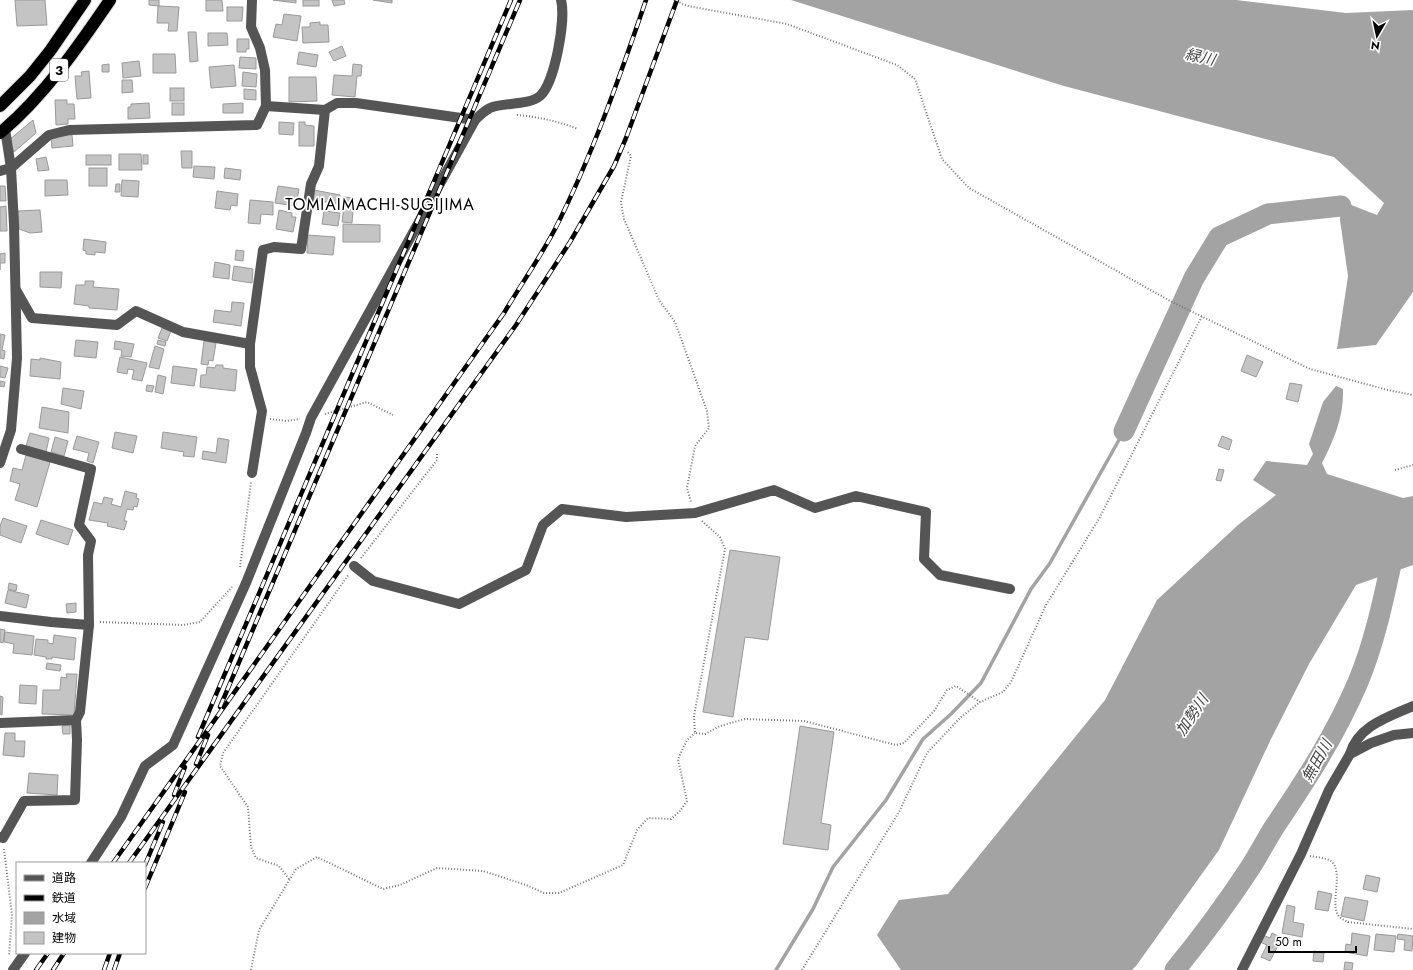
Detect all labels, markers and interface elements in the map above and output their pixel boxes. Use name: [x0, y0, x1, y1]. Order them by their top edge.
north arrow: [1357, 16, 1397, 56]
text: N: [1370, 37, 1381, 54]
water label: 緑川: [1183, 43, 1219, 72]
road number: 3: [50, 59, 68, 81]
district label: TOMIAIMACHI-SUGIJIMA: [285, 193, 475, 216]
water label: 加勢川: [1170, 689, 1215, 740]
water label: 無田川: [1296, 734, 1338, 786]
legend: [16, 862, 146, 954]
text: 道路: [52, 869, 76, 887]
text: 鉄道: [52, 889, 76, 907]
text: 水域: [52, 909, 76, 927]
scale bar: [1269, 928, 1356, 954]
text: 建物: [52, 929, 76, 947]
text: 50 m: [1275, 933, 1302, 951]

